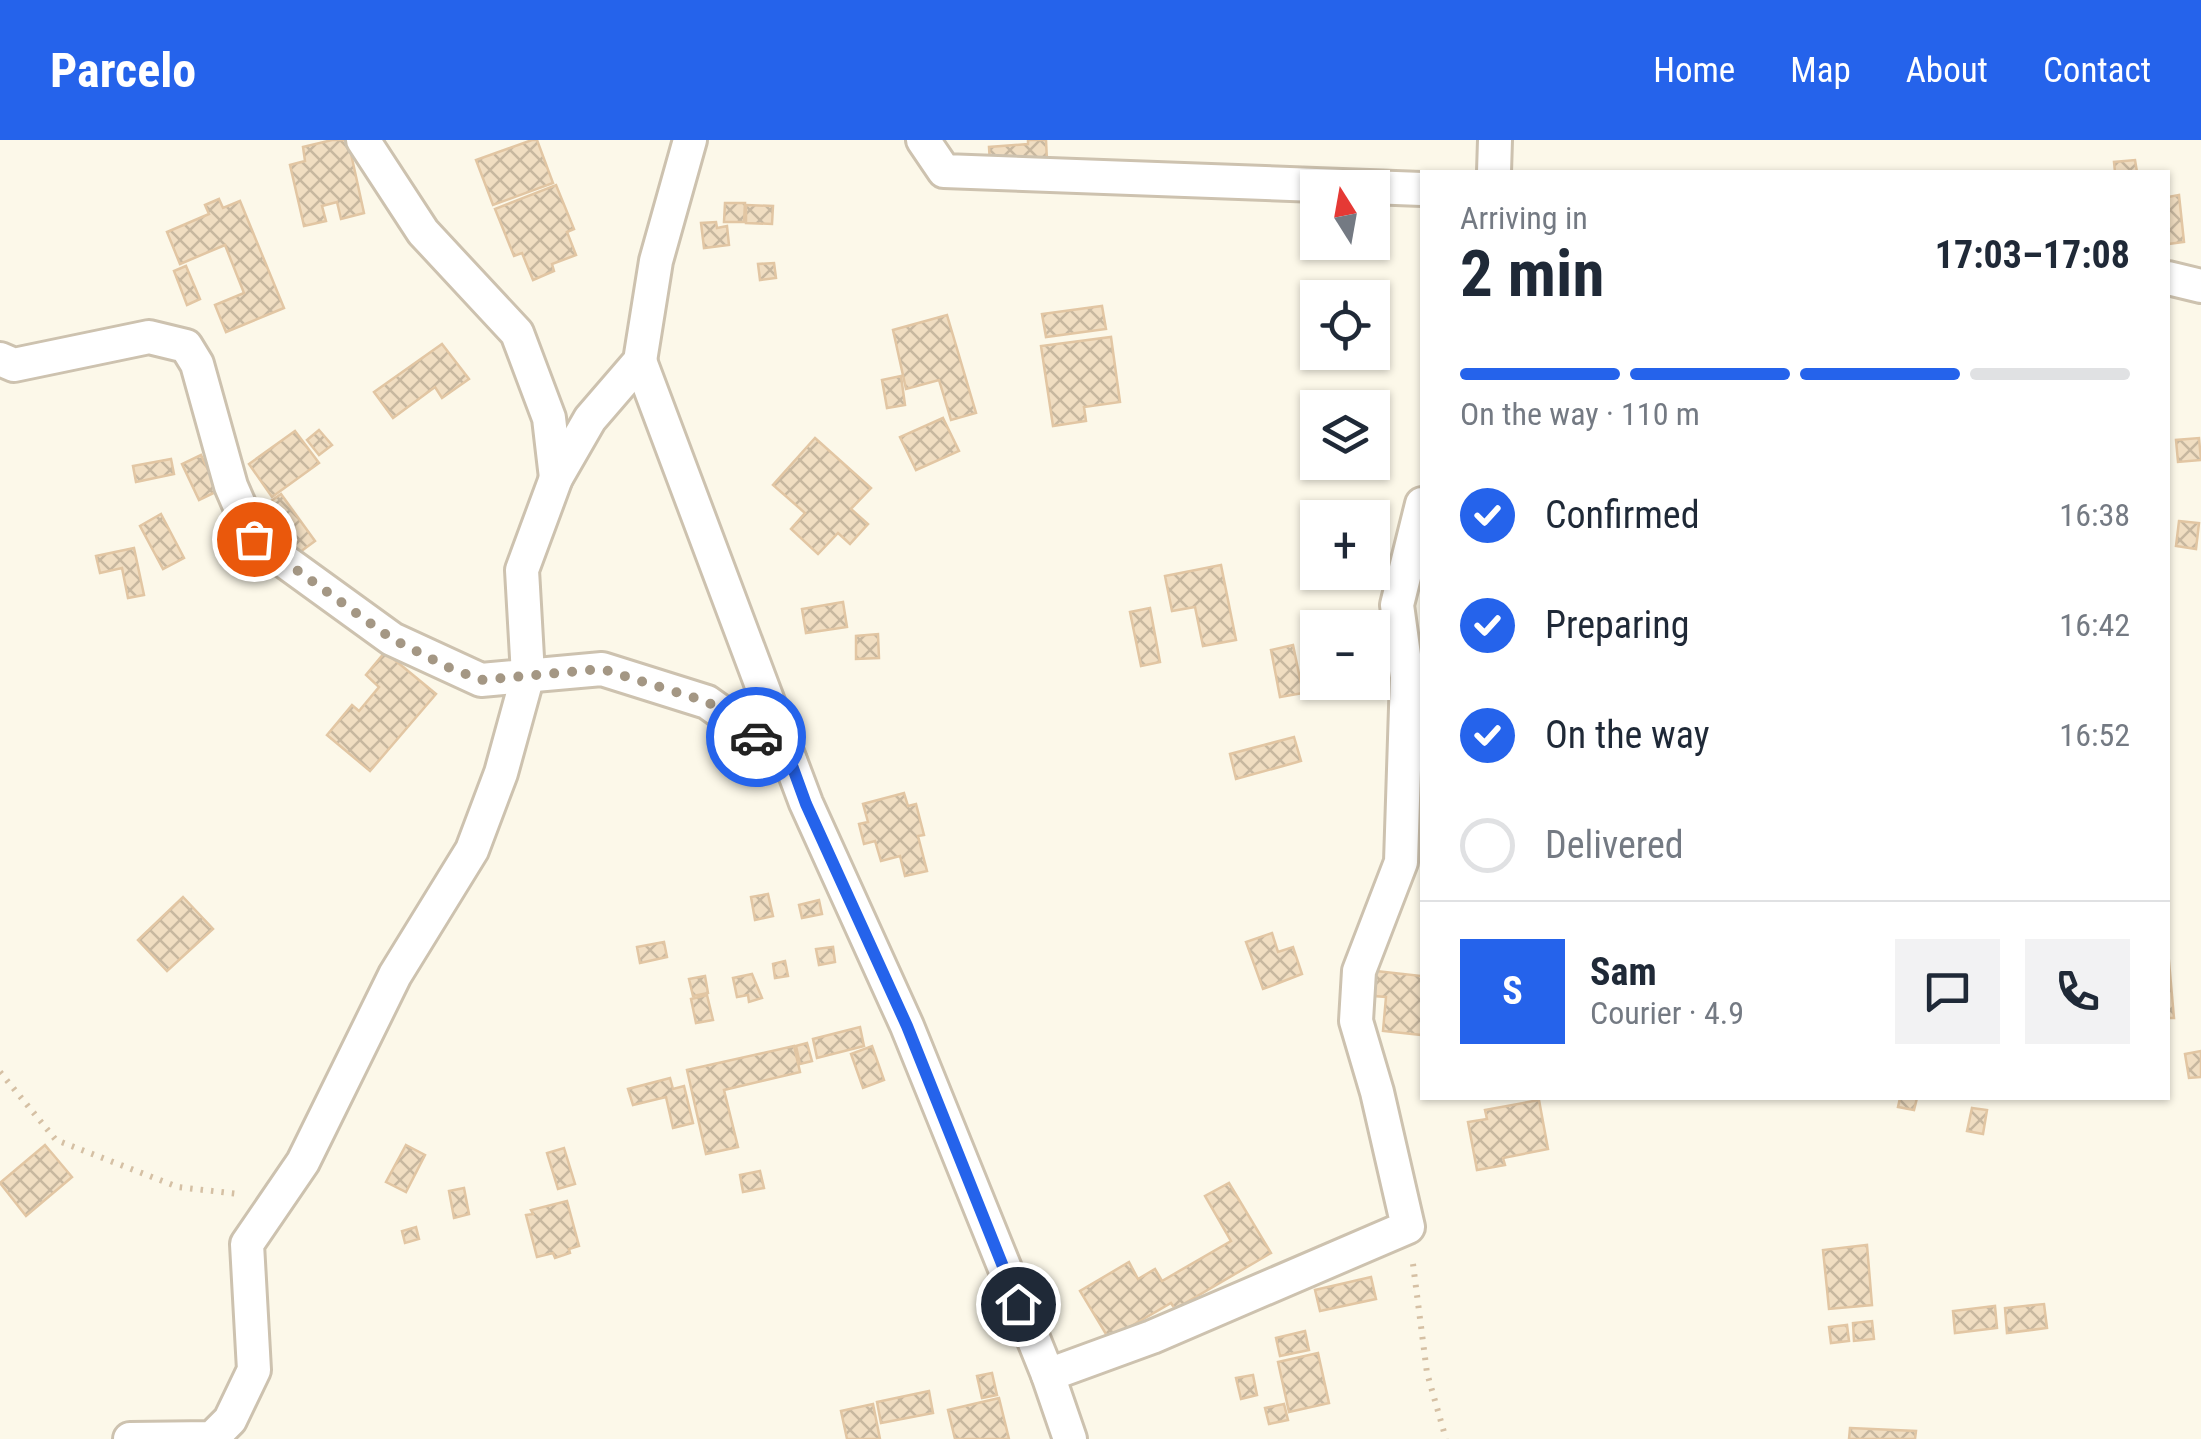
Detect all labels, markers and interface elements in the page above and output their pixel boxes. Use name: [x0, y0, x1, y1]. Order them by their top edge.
text: Parcelo: [50, 42, 196, 99]
text: Home: [1653, 50, 1735, 91]
text: Map: [1790, 50, 1851, 91]
text: About: [1906, 50, 1988, 91]
text: Contact: [2043, 50, 2151, 91]
north arrow: [1300, 170, 1390, 260]
map controls: [1300, 170, 1390, 700]
text: Arriving in: [1460, 199, 1588, 237]
text: 17:03–17:08: [1935, 233, 2130, 277]
text: 2 min: [1460, 236, 1604, 312]
button: locate: [1300, 280, 1390, 370]
button: layers: [1300, 390, 1390, 480]
text: On the way · 110 m: [1460, 395, 1700, 433]
icon: check: [1460, 488, 1515, 543]
text: Confirmed: [1545, 493, 1700, 537]
text: 16:38: [2059, 496, 2130, 534]
pin: [212, 497, 297, 582]
button: +: [1300, 500, 1390, 590]
icon: bag: [227, 512, 282, 567]
icon: check: [1460, 598, 1515, 653]
text: Preparing: [1545, 603, 1690, 647]
text: 16:42: [2059, 606, 2130, 644]
button: −: [1300, 610, 1390, 700]
courier: [706, 687, 806, 787]
icon: check: [1460, 708, 1515, 763]
icon: car: [729, 710, 784, 765]
text: On the way: [1545, 713, 1710, 757]
text: 16:52: [2059, 716, 2130, 754]
text: Delivered: [1545, 823, 1684, 867]
button: chat: [1895, 939, 2000, 1044]
button: phone: [2025, 939, 2130, 1044]
text: Sam: [1590, 950, 1657, 994]
text: S: [1502, 969, 1523, 1013]
text: Courier · 4.9: [1590, 994, 1744, 1032]
pin: [976, 1262, 1061, 1347]
icon: home: [991, 1277, 1046, 1332]

